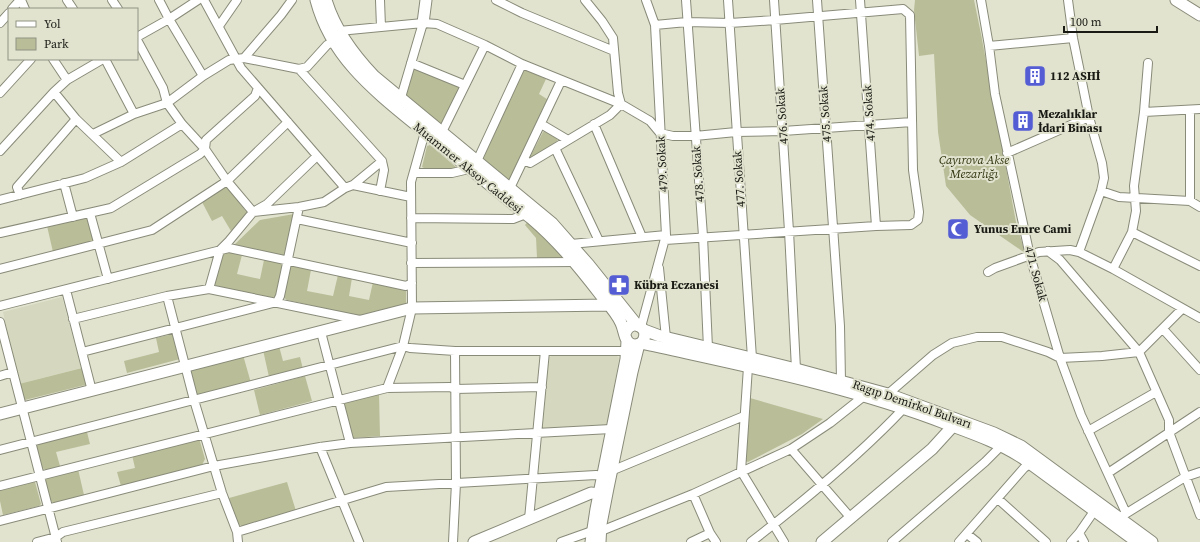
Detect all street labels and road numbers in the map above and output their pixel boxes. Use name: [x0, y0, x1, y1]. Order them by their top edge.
street label: 474. Sokak: [859, 84, 879, 142]
street label: 475. Sokak: [815, 85, 835, 143]
street label: 476. Sokak: [772, 87, 792, 145]
street label: Muammer Aksoy Caddesi: [410, 119, 526, 217]
street label: 479. Sokak: [653, 135, 671, 193]
street label: 478. Sokak: [688, 145, 708, 203]
street label: 477. Sokak: [729, 150, 749, 208]
street label: 471. Sokak: [1021, 245, 1051, 304]
street label: Ragıp Demirkol Bulvarı: [850, 376, 974, 432]

